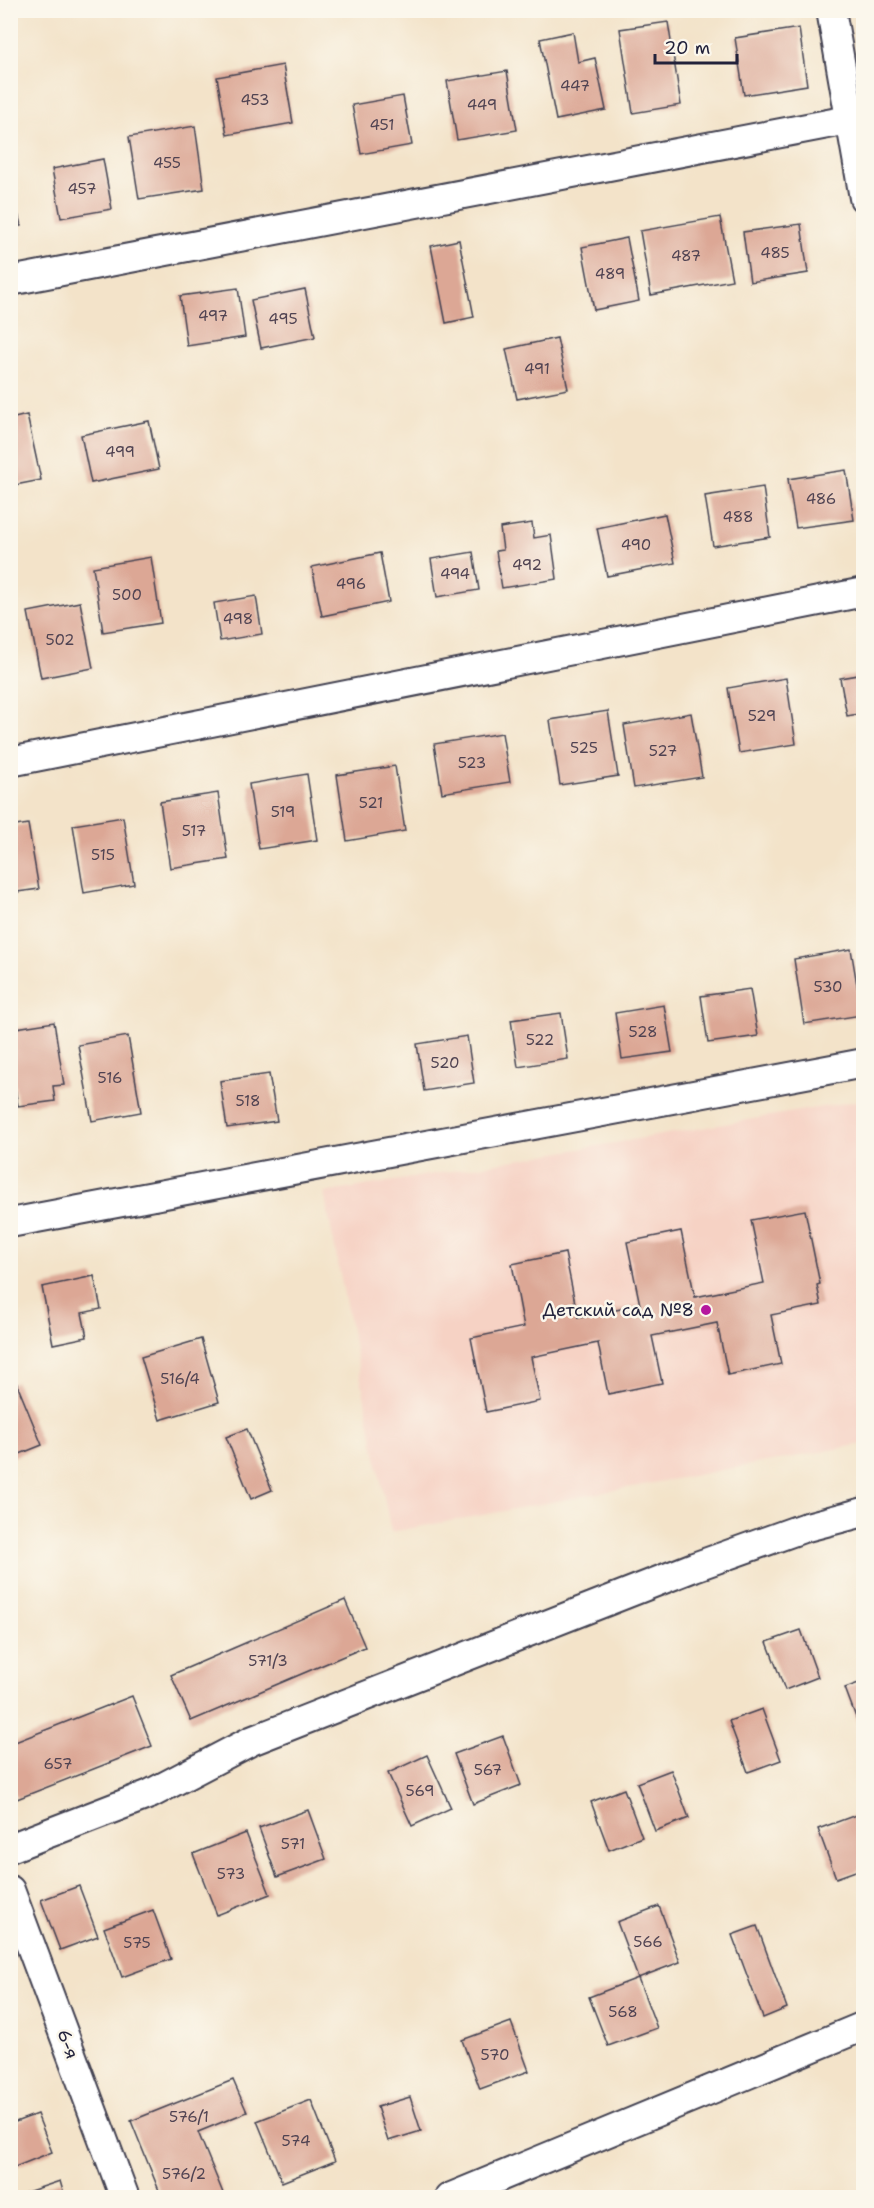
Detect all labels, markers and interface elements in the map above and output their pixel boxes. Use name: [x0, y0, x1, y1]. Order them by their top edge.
scale bar: [655, 27, 738, 65]
text: 20 m: [664, 36, 710, 60]
house number: 447: [560, 76, 590, 96]
house number: 453: [240, 90, 270, 110]
house number: 449: [467, 95, 497, 115]
house number: 451: [370, 115, 394, 135]
house number: 455: [153, 153, 181, 173]
house number: 457: [68, 179, 97, 199]
house number: 485: [760, 243, 790, 263]
house number: 487: [671, 246, 701, 266]
house number: 489: [595, 264, 625, 284]
house number: 497: [198, 306, 228, 326]
house number: 495: [268, 309, 298, 329]
house number: 491: [524, 359, 550, 379]
house number: 499: [105, 442, 135, 462]
house number: 486: [806, 489, 836, 509]
house number: 488: [723, 507, 753, 527]
house number: 490: [621, 535, 651, 555]
house number: 492: [512, 555, 542, 575]
house number: 494: [440, 564, 470, 584]
house number: 496: [336, 574, 366, 594]
house number: 500: [112, 585, 142, 605]
house number: 498: [223, 609, 253, 629]
house number: 502: [45, 630, 75, 650]
house number: 529: [748, 706, 776, 726]
house number: 525: [570, 738, 598, 758]
house number: 527: [649, 741, 677, 761]
house number: 523: [458, 753, 486, 773]
house number: 521: [359, 793, 383, 813]
house number: 519: [271, 802, 295, 822]
house number: 517: [182, 821, 206, 841]
house number: 515: [91, 845, 115, 865]
house number: 530: [813, 977, 843, 997]
house number: 528: [629, 1022, 657, 1042]
house number: 522: [526, 1030, 554, 1050]
house number: 520: [431, 1053, 459, 1073]
house number: 516: [98, 1068, 122, 1088]
house number: 518: [235, 1091, 261, 1111]
place label: Детский сад №8: [543, 1298, 694, 1322]
marker: Детский сад №8: [699, 1303, 713, 1317]
house number: 516/4: [160, 1369, 200, 1389]
house number: 571/3: [248, 1651, 288, 1671]
house number: 657: [44, 1754, 72, 1774]
house number: 567: [474, 1760, 502, 1780]
house number: 569: [406, 1781, 434, 1801]
house number: 571: [281, 1834, 305, 1854]
house number: 573: [217, 1864, 245, 1884]
house number: 566: [633, 1932, 663, 1952]
house number: 575: [123, 1933, 151, 1953]
house number: 568: [608, 2002, 638, 2022]
street label: 6-я: [52, 2026, 84, 2062]
house number: 570: [480, 2045, 510, 2065]
house number: 576/1: [169, 2107, 209, 2127]
house number: 574: [282, 2131, 310, 2151]
house number: 576/2: [162, 2164, 206, 2184]

